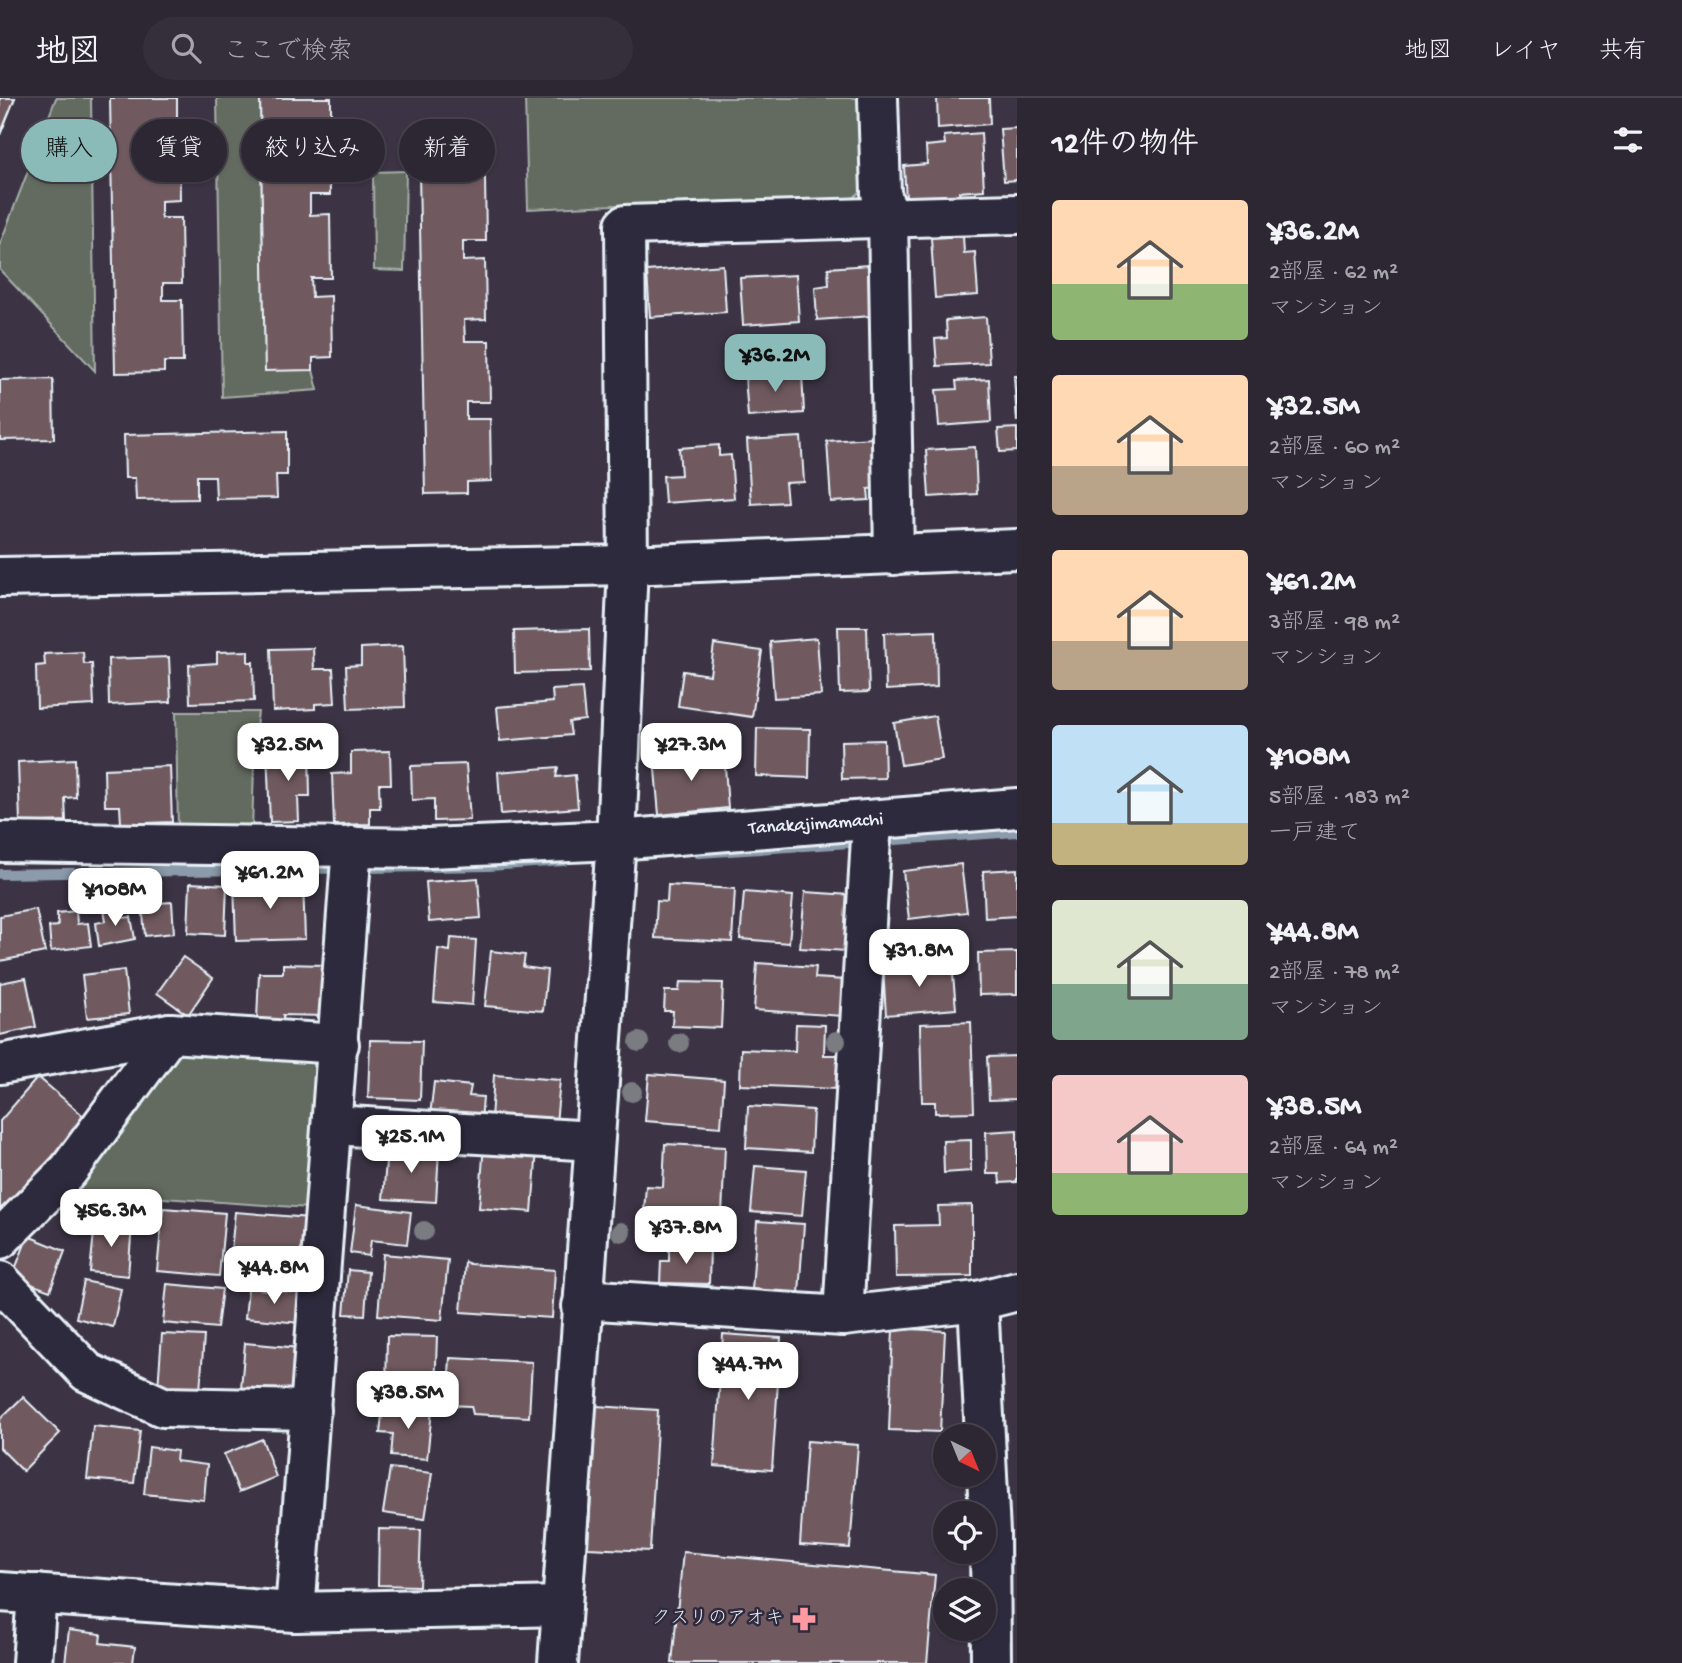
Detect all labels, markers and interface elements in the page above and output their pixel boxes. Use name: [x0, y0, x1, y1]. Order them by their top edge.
search box: [143, 17, 633, 80]
icon: search: [167, 29, 205, 67]
text: 地図: [35, 36, 101, 74]
text: ここで検索: [223, 38, 353, 69]
text: 地図: [1404, 38, 1452, 67]
text: レイヤ: [1490, 38, 1561, 67]
text: 共有: [1599, 38, 1647, 67]
chip: 購入: [21, 119, 117, 182]
chip: 賃貸: [131, 119, 227, 182]
chip: 絞り込み: [241, 119, 385, 182]
chip: 新着: [399, 119, 495, 182]
icon: filters: [1609, 121, 1647, 159]
text: 12件の物件: [1052, 129, 1199, 164]
text: ¥36.2M: [1269, 216, 1359, 251]
icon: home: [1108, 228, 1192, 312]
text: 2部屋 · 62 m²: [1269, 260, 1398, 287]
text: マンション: [1269, 296, 1383, 323]
pin: ¥36.2M: [718, 334, 832, 394]
text: ¥36.2M: [741, 343, 809, 370]
text: ¥32.5M: [1269, 391, 1359, 426]
icon: home: [1108, 403, 1192, 487]
text: 2部屋 · 60 m²: [1269, 435, 1400, 462]
text: マンション: [1269, 471, 1383, 498]
text: ¥61.2M: [1269, 566, 1355, 601]
icon: home: [1108, 578, 1192, 662]
text: 3部屋 · 98 m²: [1269, 610, 1400, 637]
text: マンション: [1269, 646, 1383, 673]
pin: ¥32.5M: [231, 724, 345, 783]
pin: ¥27.3M: [634, 724, 748, 783]
text: ¥32.5M: [253, 732, 323, 759]
text: ¥27.3M: [656, 732, 726, 759]
text: ¥108M: [1269, 741, 1349, 776]
icon: home: [1108, 753, 1192, 837]
text: 5部屋 · 183 m²: [1269, 785, 1410, 812]
street label: Tanakajimamachi: [747, 809, 884, 841]
text: 一戸建て: [1269, 821, 1361, 848]
pin: ¥61.2M: [213, 852, 327, 911]
text: ¥61.2M: [237, 860, 303, 887]
pin: ¥108M: [66, 868, 164, 928]
text: ¥108M: [84, 877, 146, 904]
text: ¥44.8M: [1269, 916, 1358, 951]
icon: home: [1108, 928, 1192, 1012]
pin: ¥31.8M: [862, 930, 976, 989]
text: ¥31.8M: [885, 938, 953, 965]
text: 2部屋 · 78 m²: [1269, 960, 1400, 987]
text: マンション: [1269, 996, 1383, 1023]
text: ¥38.5M: [1269, 1091, 1361, 1126]
icon: home: [1108, 1103, 1192, 1187]
pin: ¥25.1M: [354, 1116, 468, 1175]
text: ¥25.1M: [378, 1124, 444, 1151]
text: 2部屋 · 64 m²: [1269, 1135, 1398, 1162]
text: マンション: [1269, 1171, 1383, 1198]
pin: ¥56.3M: [54, 1190, 168, 1249]
text: ¥56.3M: [76, 1198, 146, 1225]
pin: ¥37.8M: [629, 1206, 743, 1266]
text: ¥37.8M: [651, 1215, 721, 1242]
pin: ¥44.8M: [217, 1246, 331, 1306]
text: ¥44.8M: [240, 1255, 308, 1282]
pin: ¥44.7M: [691, 1342, 805, 1402]
text: ¥44.7M: [714, 1351, 782, 1378]
pin: ¥38.5M: [351, 1372, 465, 1431]
text: ¥38.5M: [373, 1380, 443, 1407]
north arrow: [933, 1424, 996, 1488]
map controls: [933, 1424, 996, 1641]
button: locate: [933, 1501, 996, 1564]
button: layers: [933, 1578, 996, 1641]
pharmacy icon: クスリのアオキ: [790, 1605, 818, 1633]
place label: クスリのアオキ: [651, 1608, 784, 1631]

